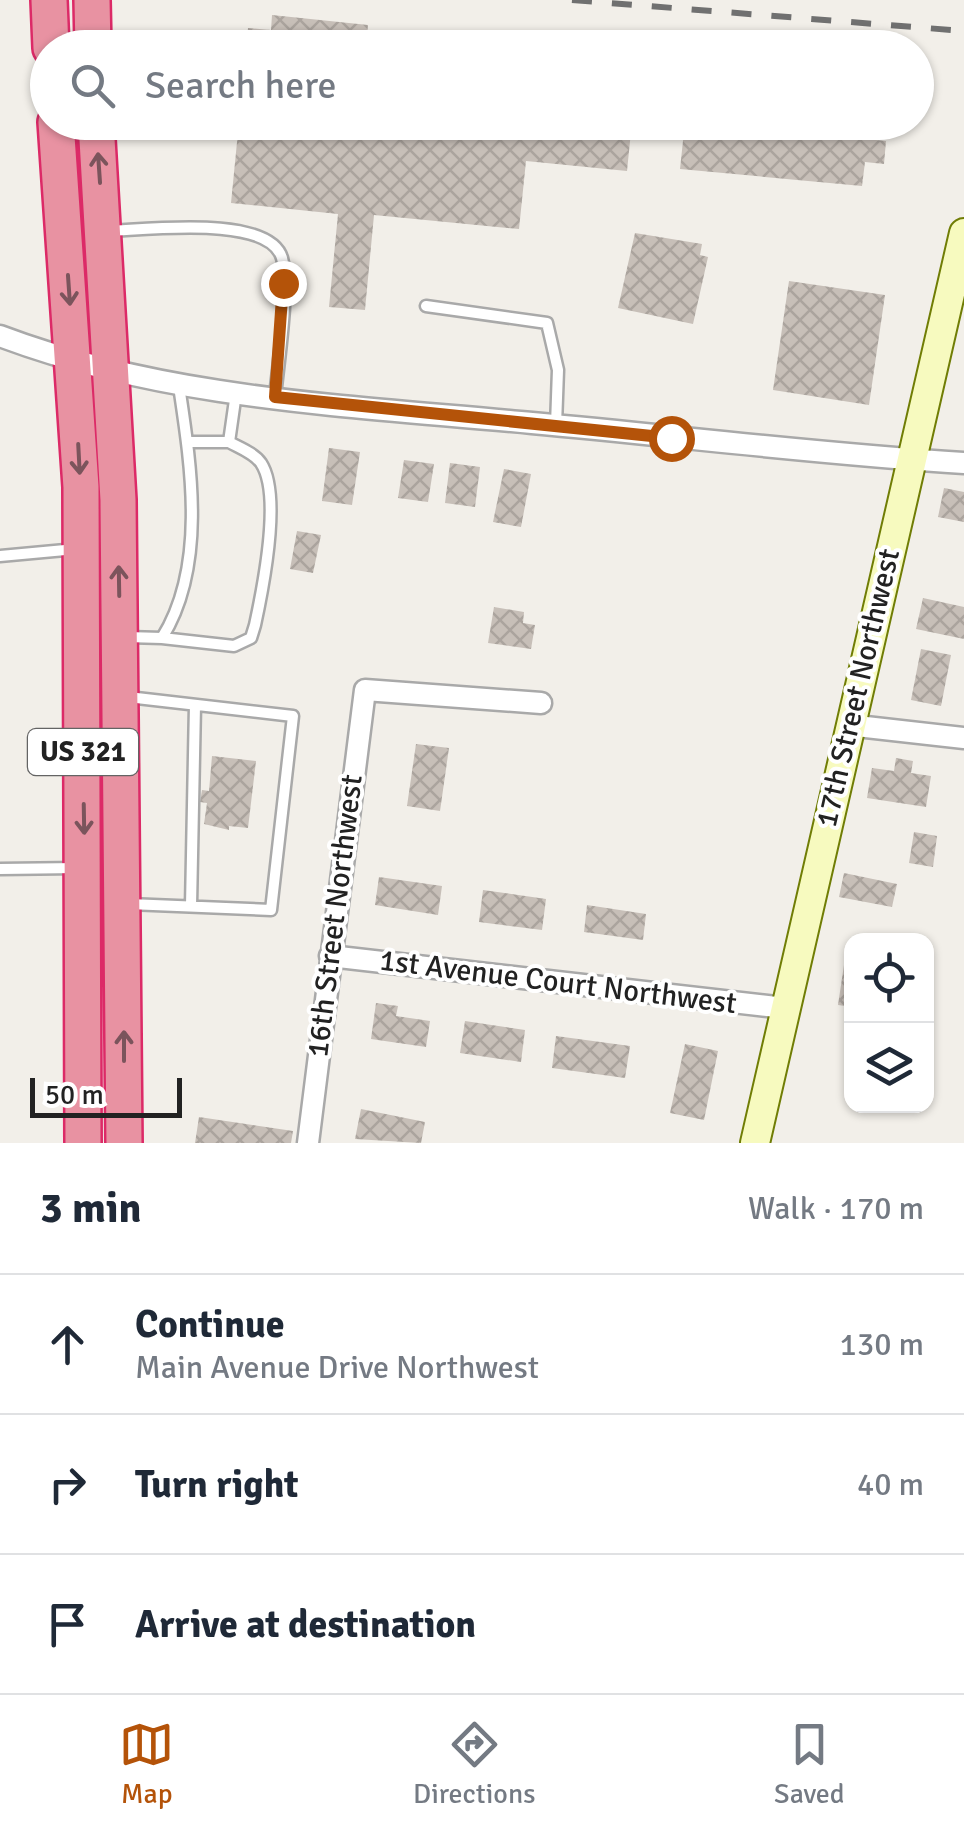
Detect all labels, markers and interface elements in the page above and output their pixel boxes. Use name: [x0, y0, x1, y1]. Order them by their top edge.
search box: [30, 30, 934, 140]
icon: search: [65, 58, 120, 113]
text: Search here: [145, 62, 337, 109]
one-way arrow: [89, 153, 108, 185]
route end: [261, 261, 307, 307]
one-way arrow: [59, 273, 78, 305]
route start: [649, 416, 695, 462]
one-way arrow: [70, 442, 89, 474]
street label: 17th Street Northwest: [808, 545, 908, 831]
one-way arrow: [110, 565, 128, 598]
road number: US 321: [28, 729, 138, 775]
street label: 16th Street Northwest: [299, 773, 371, 1059]
one-way arrow: [74, 802, 94, 834]
map controls: [844, 933, 934, 1113]
button: locate: [844, 933, 934, 1023]
street label: 1st Avenue Court Northwest: [377, 942, 739, 1022]
button: layers: [844, 1023, 934, 1113]
one-way arrow: [114, 1030, 134, 1062]
scale bar: [30, 1073, 182, 1118]
text: 50 m: [45, 1078, 104, 1112]
text: 3 min: [40, 1183, 141, 1234]
text: Walk · 170 m: [748, 1189, 924, 1228]
text: Continue: [135, 1301, 285, 1348]
icon: ahead: [40, 1317, 95, 1372]
text: 130 m: [840, 1325, 924, 1364]
text: Main Avenue Drive Northwest: [135, 1348, 539, 1387]
icon: right: [40, 1457, 95, 1512]
text: Turn right: [135, 1461, 299, 1508]
text: 40 m: [857, 1465, 924, 1504]
icon: arrive: [40, 1597, 95, 1652]
text: Arrive at destination: [135, 1601, 476, 1648]
tab: Map: [119, 1717, 174, 1811]
tab: Directions: [413, 1717, 535, 1811]
tab: Saved: [774, 1717, 845, 1811]

